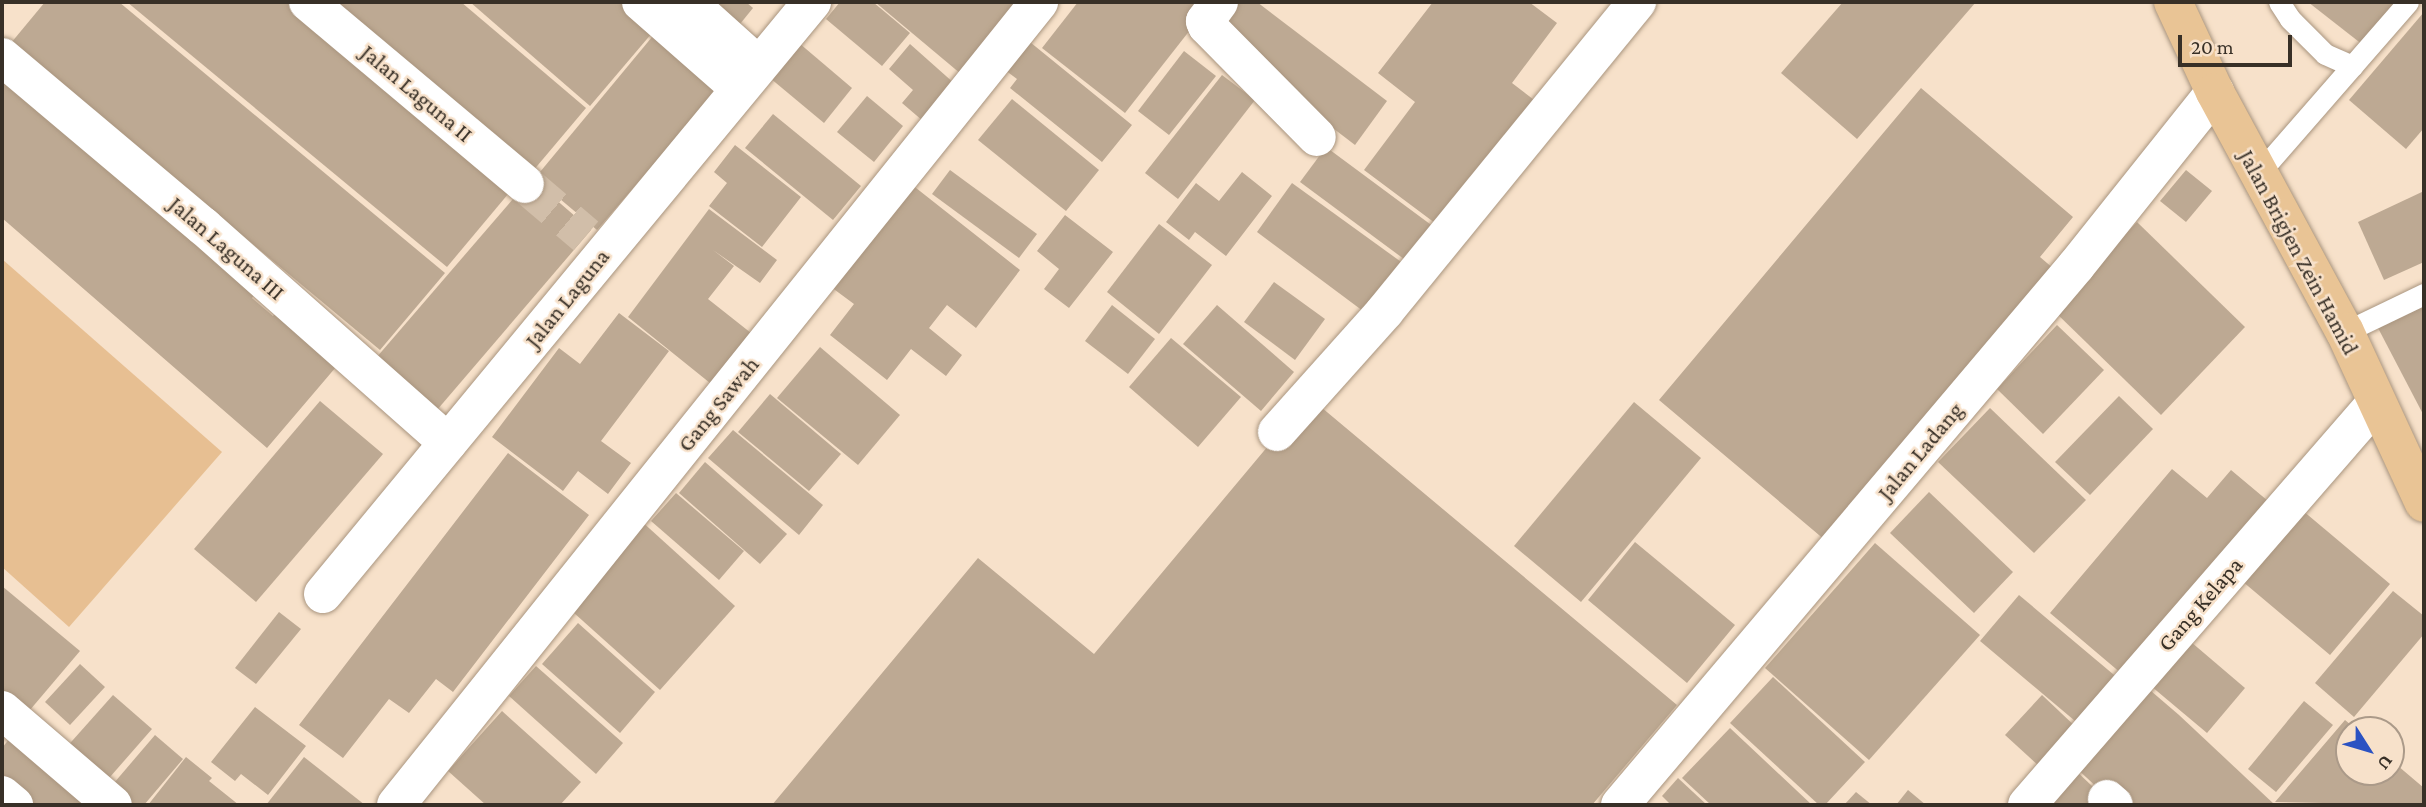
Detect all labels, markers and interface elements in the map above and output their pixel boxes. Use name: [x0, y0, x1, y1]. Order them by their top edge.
scale bar: [2181, 21, 2295, 65]
text: 20 m: [2191, 35, 2234, 59]
street label: Jalan Laguna II: [355, 38, 479, 148]
street label: Jalan Brigjen Zein Hamid: [2233, 145, 2365, 359]
street label: Jalan Laguna III: [163, 190, 291, 306]
street label: Jalan Laguna: [519, 243, 615, 353]
street label: Gang Sawah: [671, 351, 765, 457]
street label: Jalan Ladang: [1871, 396, 1969, 506]
street label: Gang Kelapa: [2152, 551, 2248, 657]
north arrow: [2335, 716, 2405, 786]
text: U: [2373, 751, 2398, 774]

